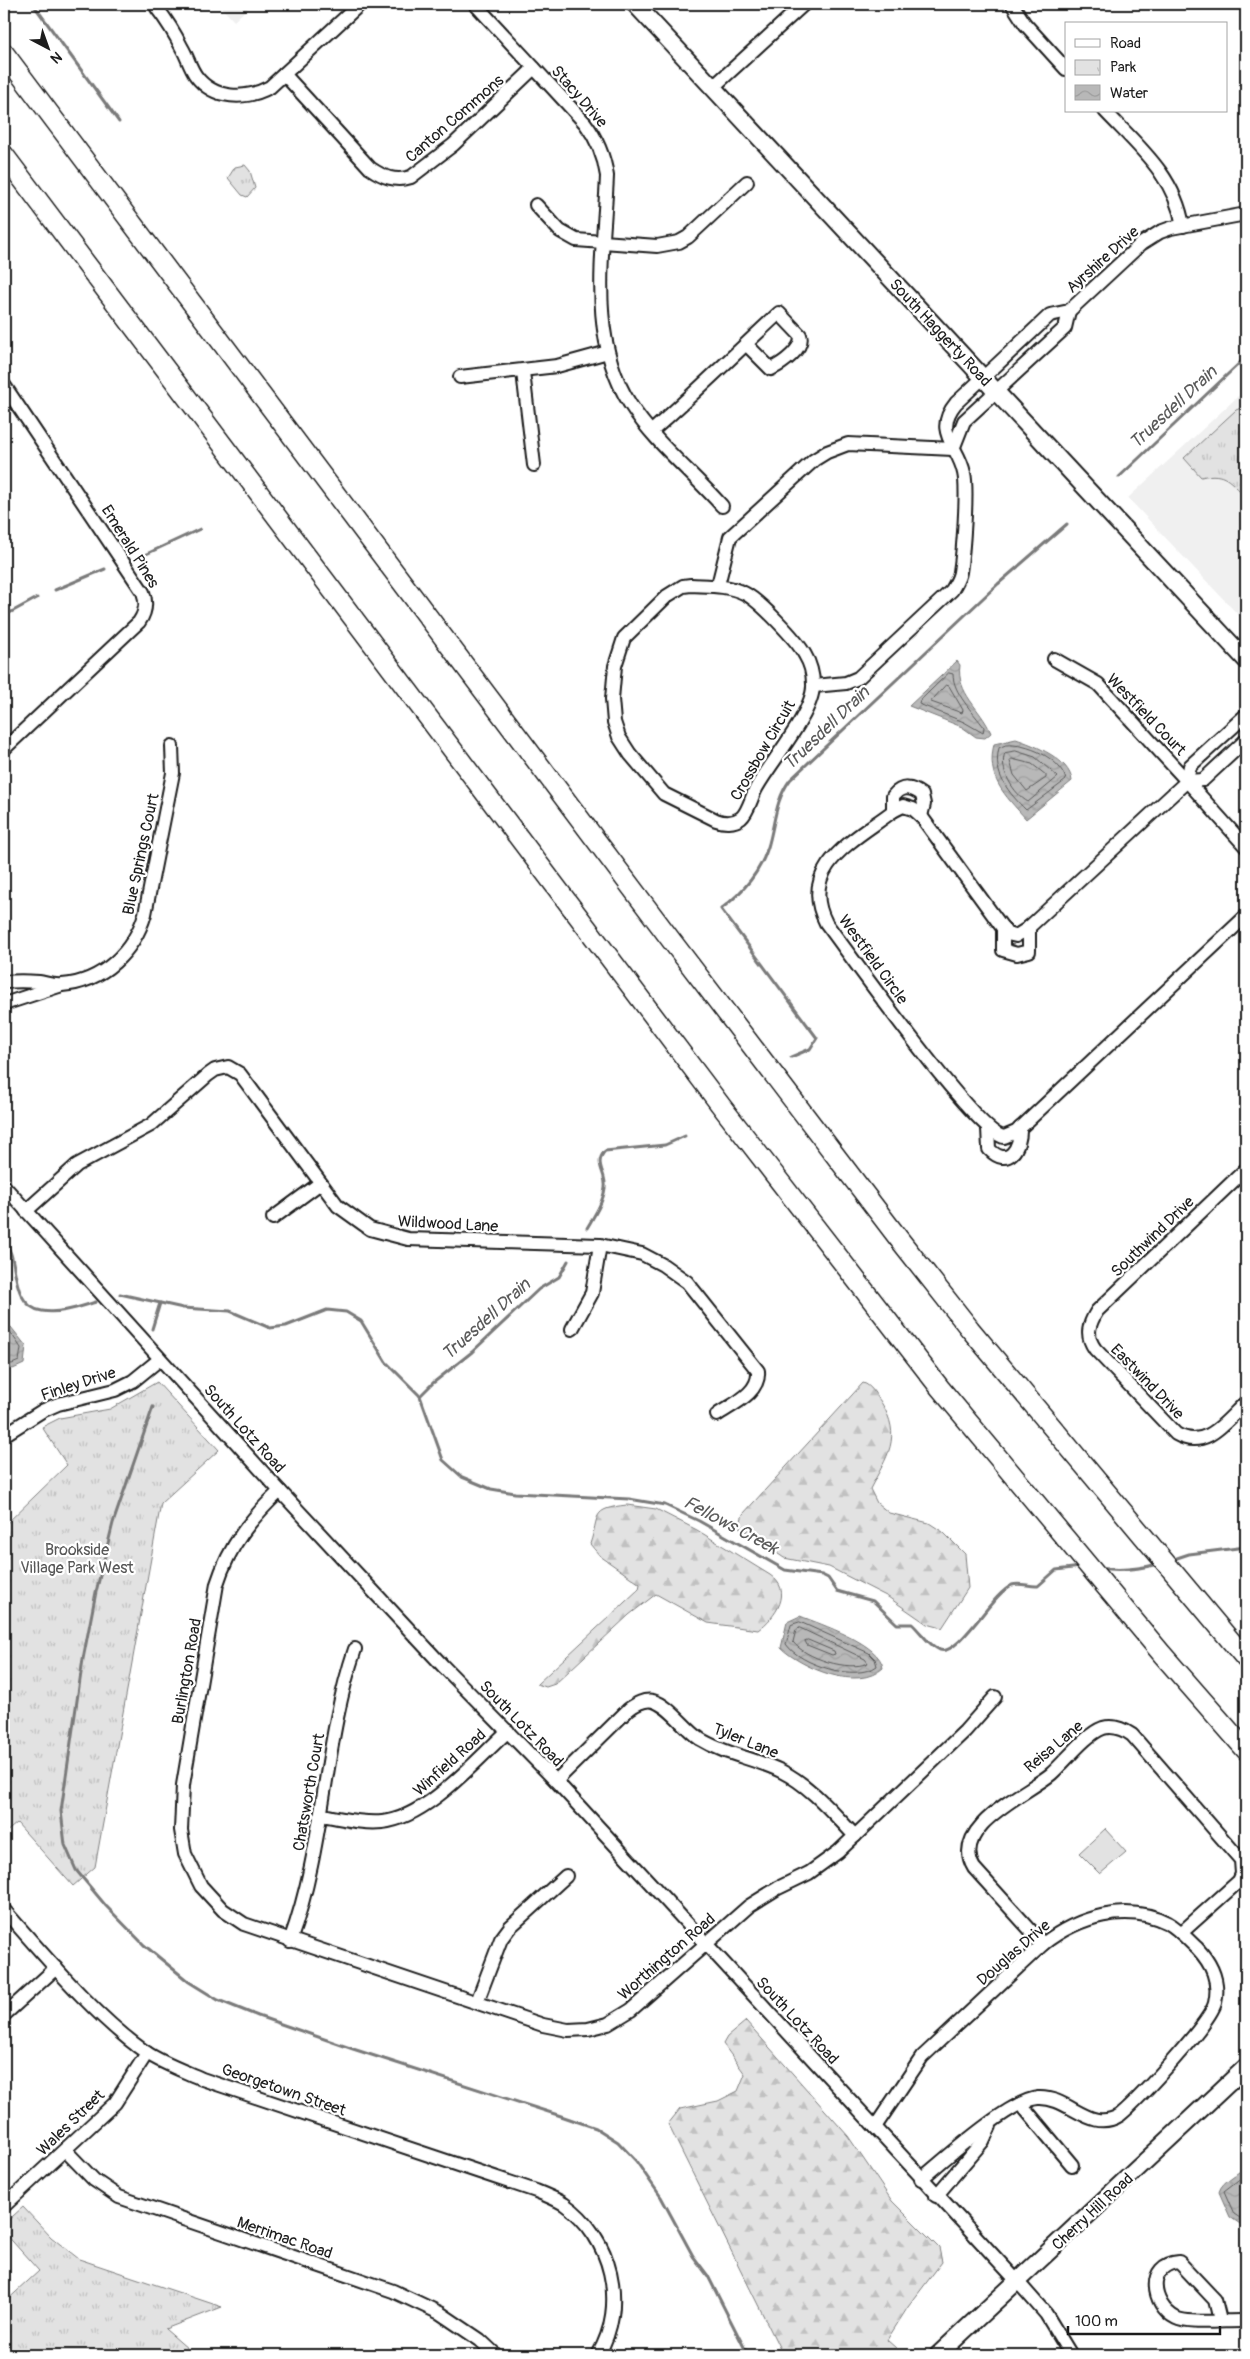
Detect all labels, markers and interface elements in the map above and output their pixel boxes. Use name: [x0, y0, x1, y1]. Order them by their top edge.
north arrow: [22, 22, 72, 72]
legend: [1065, 22, 1228, 112]
text: Road: [1110, 34, 1141, 53]
text: N: [47, 48, 65, 67]
text: Park: [1110, 58, 1137, 77]
street label: Stacy Drive: [547, 61, 612, 132]
street label: Canton Commons: [401, 71, 508, 167]
text: Water: [1110, 84, 1149, 103]
street label: Ayrshire Drive: [1062, 222, 1143, 298]
street label: South Haggerty Road: [885, 274, 996, 391]
water label: Truesdell Drain: [1125, 360, 1223, 454]
street label: Emerald Pines: [97, 501, 164, 592]
street label: Westfield Court: [1102, 670, 1191, 760]
water label: Truesdell Drain: [778, 681, 875, 775]
street label: Crossbow Circuit: [726, 696, 800, 804]
street label: Blue Springs Court: [118, 791, 164, 917]
street label: Westfield Circle: [834, 911, 912, 1008]
street label: Southwind Drive: [1107, 1192, 1199, 1281]
street label: Wildwood Lane: [397, 1211, 499, 1237]
water label: Truesdell Drain: [437, 1273, 536, 1365]
street label: Eastwind Drive: [1106, 1340, 1188, 1424]
street label: Finley Drive: [38, 1362, 118, 1405]
street label: South Lotz Road: [199, 1380, 289, 1477]
water label: Fellows Creek: [680, 1491, 783, 1561]
park label: Brookside Village Park West: [20, 1540, 134, 1578]
street label: Burlington Road: [168, 1617, 206, 1726]
street label: South Lotz Road: [475, 1676, 568, 1771]
street label: Reisa Lane: [1020, 1716, 1087, 1777]
street label: Tyler Lane: [710, 1719, 781, 1763]
street label: Winfield Road: [409, 1725, 490, 1801]
street label: Chatsworth Court: [289, 1731, 329, 1853]
street label: Worthington Road: [614, 1909, 719, 2004]
street label: Douglas Drive: [973, 1915, 1055, 1990]
street label: South Lotz Road: [752, 1973, 843, 2069]
street label: Georgetown Street: [219, 2059, 349, 2121]
street label: Wales Street: [33, 2085, 109, 2160]
street label: Cherry Hill Road: [1048, 2169, 1138, 2255]
street label: Merrimac Road: [234, 2212, 335, 2264]
scale bar: [1068, 2304, 1220, 2336]
text: 100 m: [1075, 2312, 1118, 2331]

